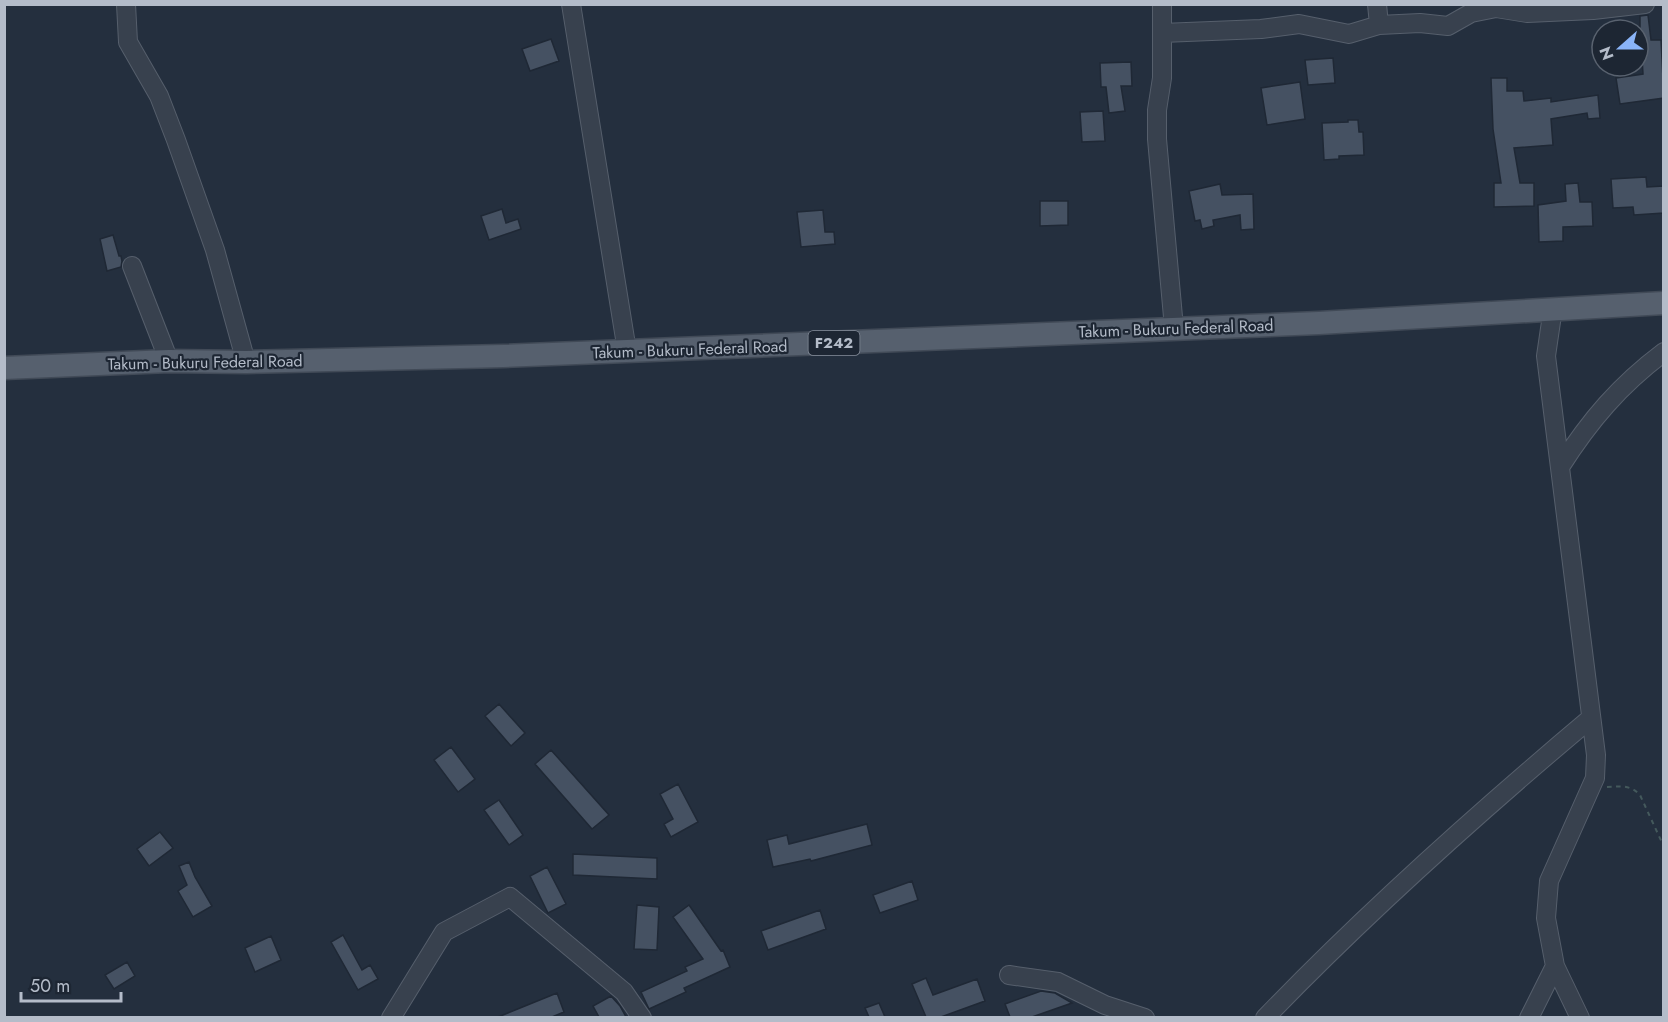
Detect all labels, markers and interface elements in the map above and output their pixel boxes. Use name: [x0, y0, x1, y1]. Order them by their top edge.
north arrow: [1590, 18, 1650, 78]
text: N: [1593, 43, 1619, 63]
street label: Takum - Bukuru Federal Road: [1078, 314, 1274, 343]
road number: F242: [808, 331, 860, 355]
street label: Takum - Bukuru Federal Road: [592, 335, 788, 364]
street label: Takum - Bukuru Federal Road: [107, 349, 303, 376]
scale bar: [21, 965, 122, 1003]
text: 50 m: [30, 973, 70, 999]

